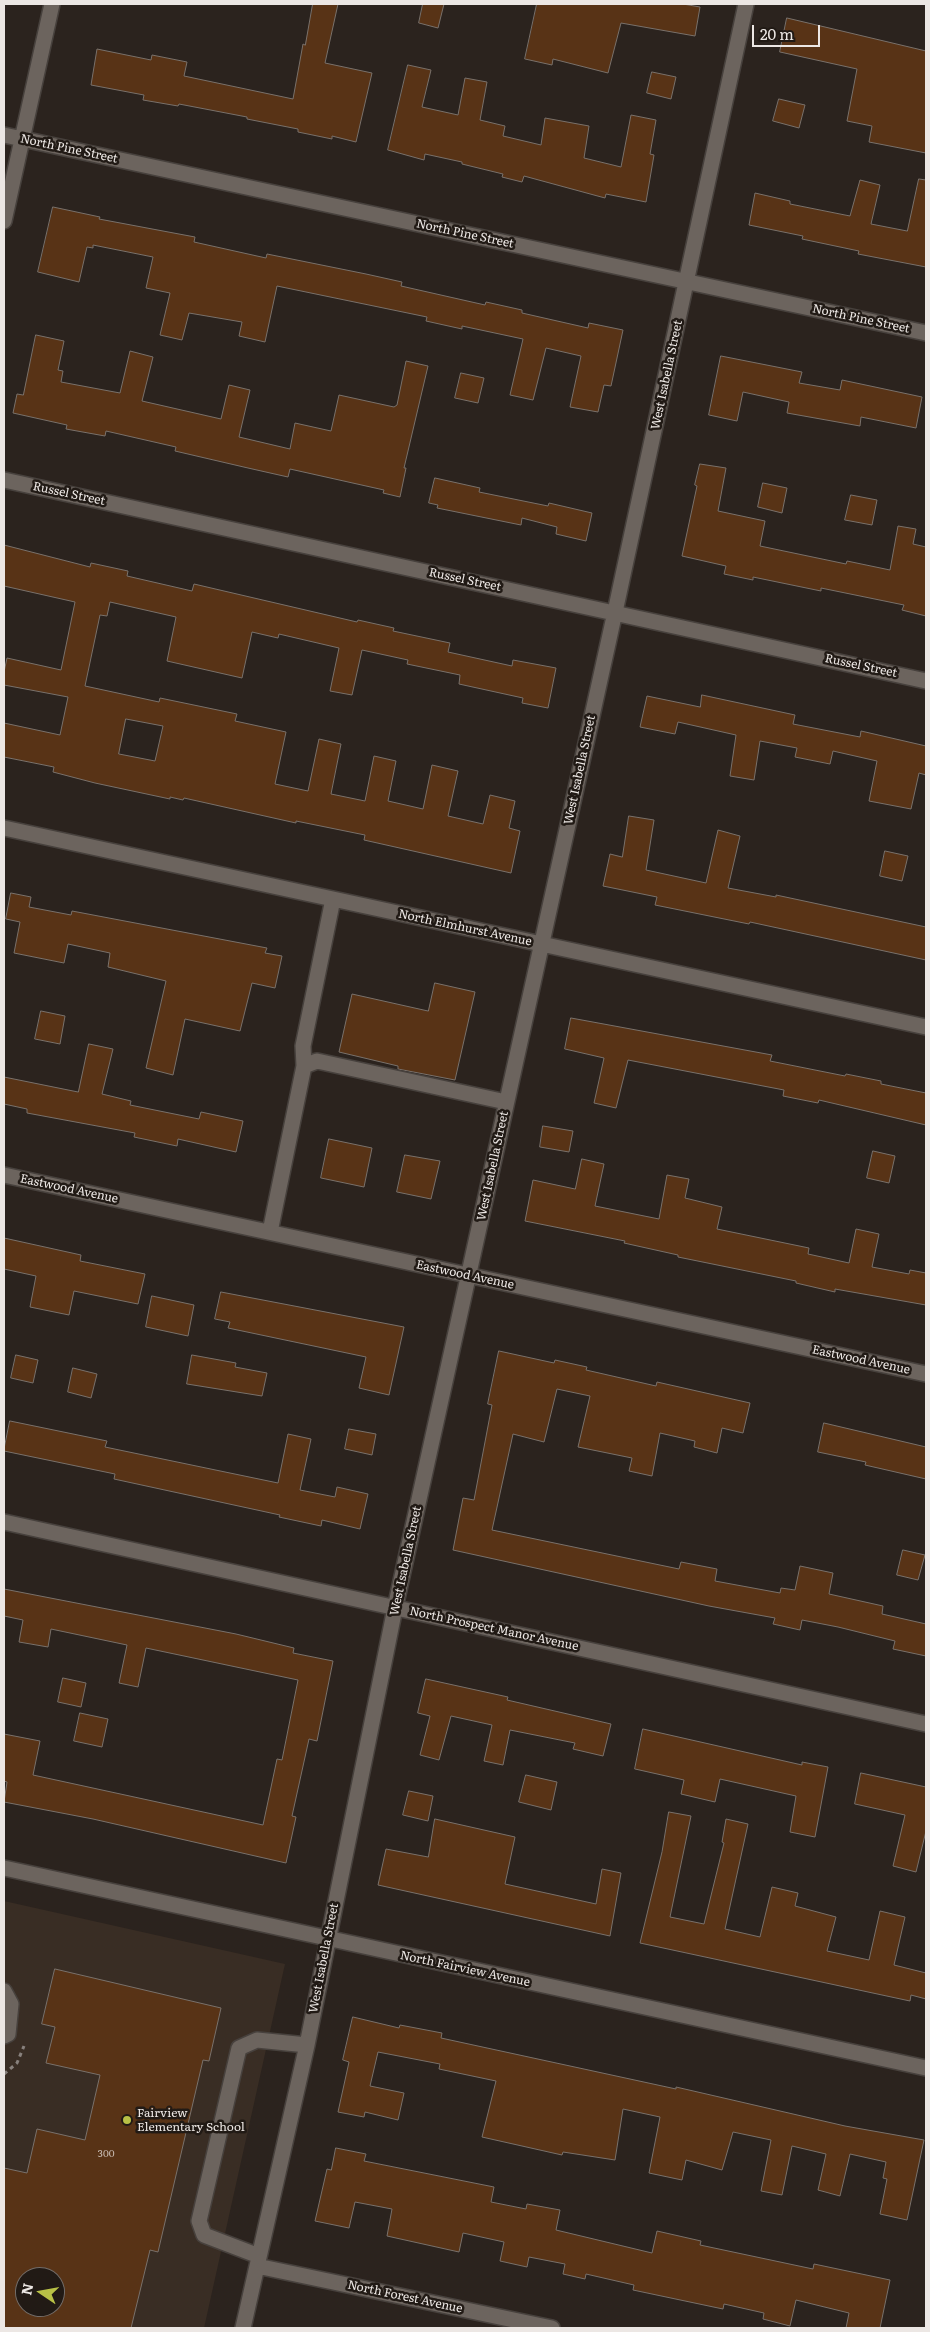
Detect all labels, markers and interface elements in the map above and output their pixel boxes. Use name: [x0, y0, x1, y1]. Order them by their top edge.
scale bar: [755, 15, 822, 47]
text: 20 m: [760, 22, 794, 45]
street label: North Pine Street: [19, 132, 119, 166]
street label: North Pine Street: [415, 217, 515, 251]
street label: North Pine Street: [811, 302, 911, 336]
street label: West Isabella Street: [648, 319, 686, 431]
street label: Russel Street: [32, 479, 106, 509]
street label: Russel Street: [428, 565, 502, 595]
street label: Russel Street: [824, 651, 898, 681]
street label: West Isabella Street: [561, 714, 599, 826]
street label: North Elmhurst Avenue: [397, 907, 533, 949]
street label: West Isabella Street: [474, 1110, 512, 1222]
street label: Eastwood Avenue: [19, 1172, 119, 1206]
street label: Eastwood Avenue: [415, 1258, 515, 1292]
street label: Eastwood Avenue: [811, 1343, 911, 1377]
street label: West Isabella Street: [387, 1505, 425, 1617]
street label: North Prospect Manor Avenue: [408, 1604, 580, 1654]
street label: West Isabella Street: [306, 1902, 342, 2014]
street label: North Fairview Avenue: [399, 1948, 531, 1990]
place label: Fairview Elementary School: [137, 2106, 245, 2134]
marker: Fairview Elementary School: [121, 2114, 133, 2126]
house number: 300: [98, 2148, 114, 2160]
north arrow: [15, 2267, 65, 2317]
street label: North Forest Avenue: [346, 2278, 464, 2316]
text: N: [15, 2281, 37, 2297]

